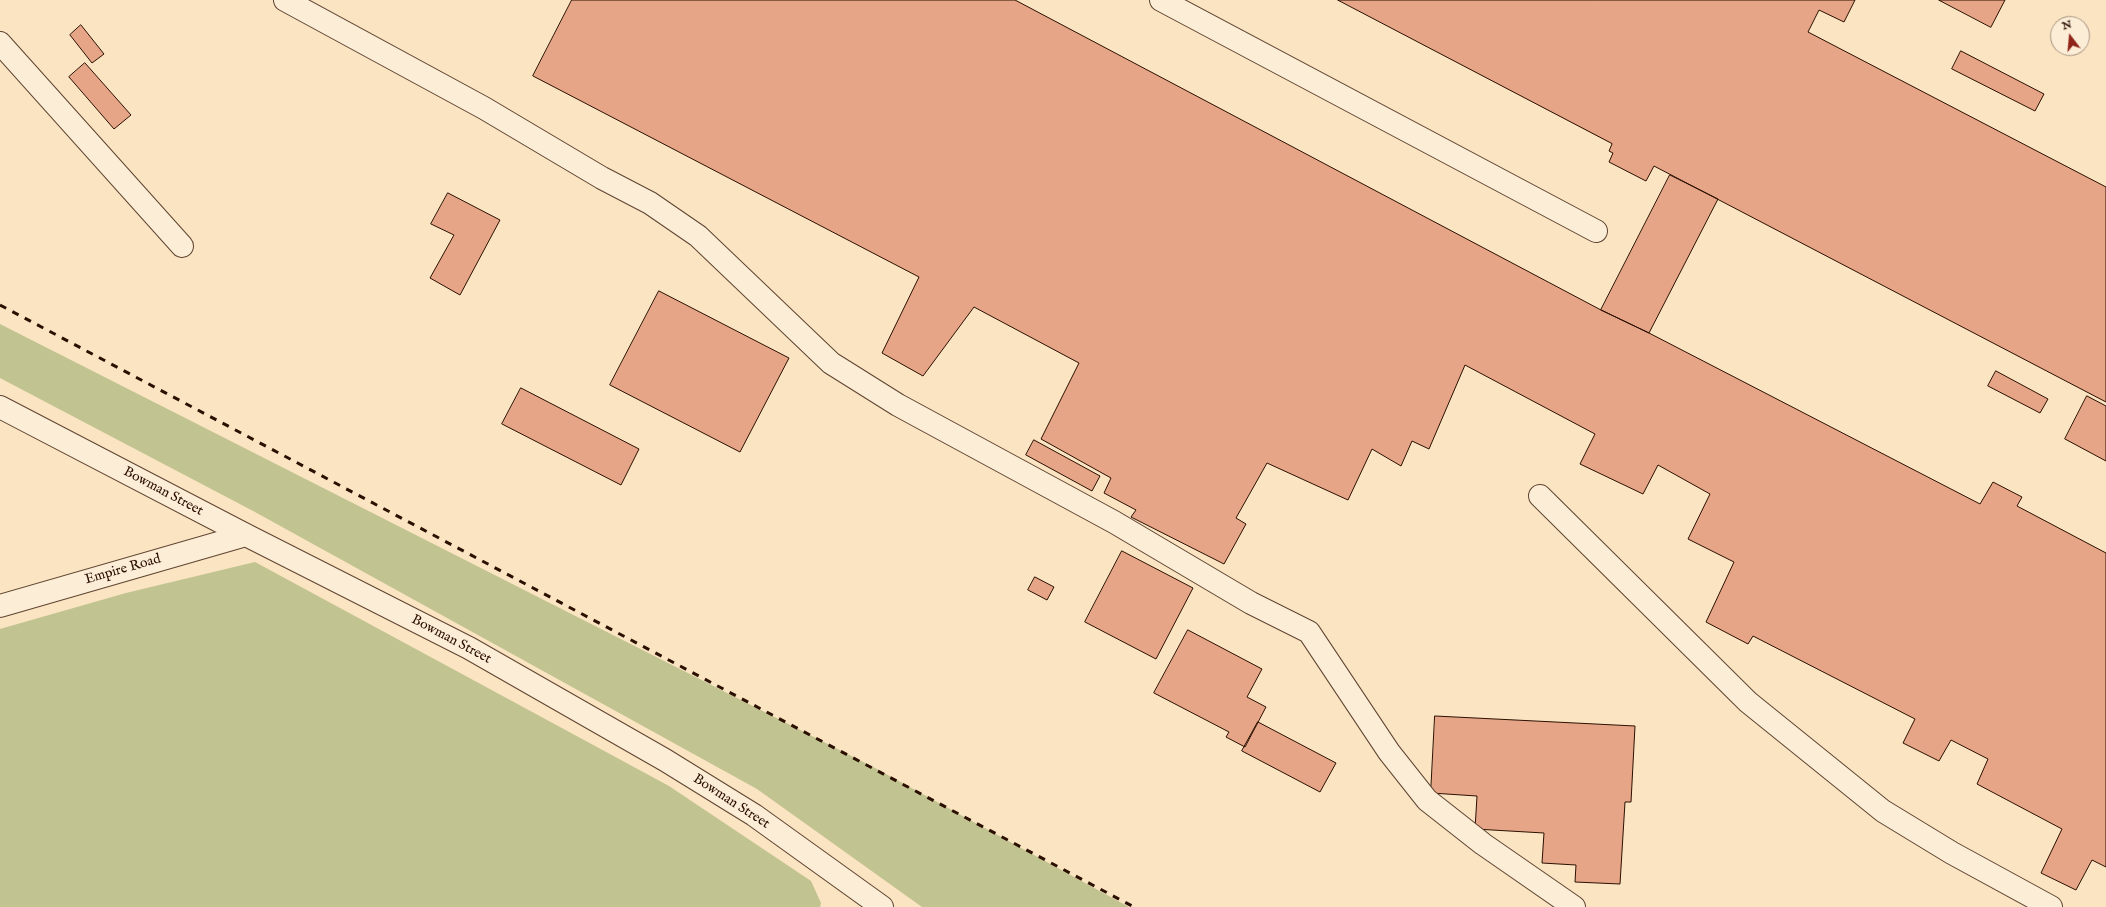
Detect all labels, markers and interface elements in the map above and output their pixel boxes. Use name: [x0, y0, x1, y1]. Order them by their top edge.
north arrow: [2050, 16, 2090, 56]
text: N: [2060, 17, 2073, 33]
street label: Bowman Street: [120, 464, 206, 520]
street label: Empire Road: [83, 551, 163, 589]
street label: Bowman Street: [408, 612, 494, 668]
street label: Bowman Street: [690, 771, 772, 833]

